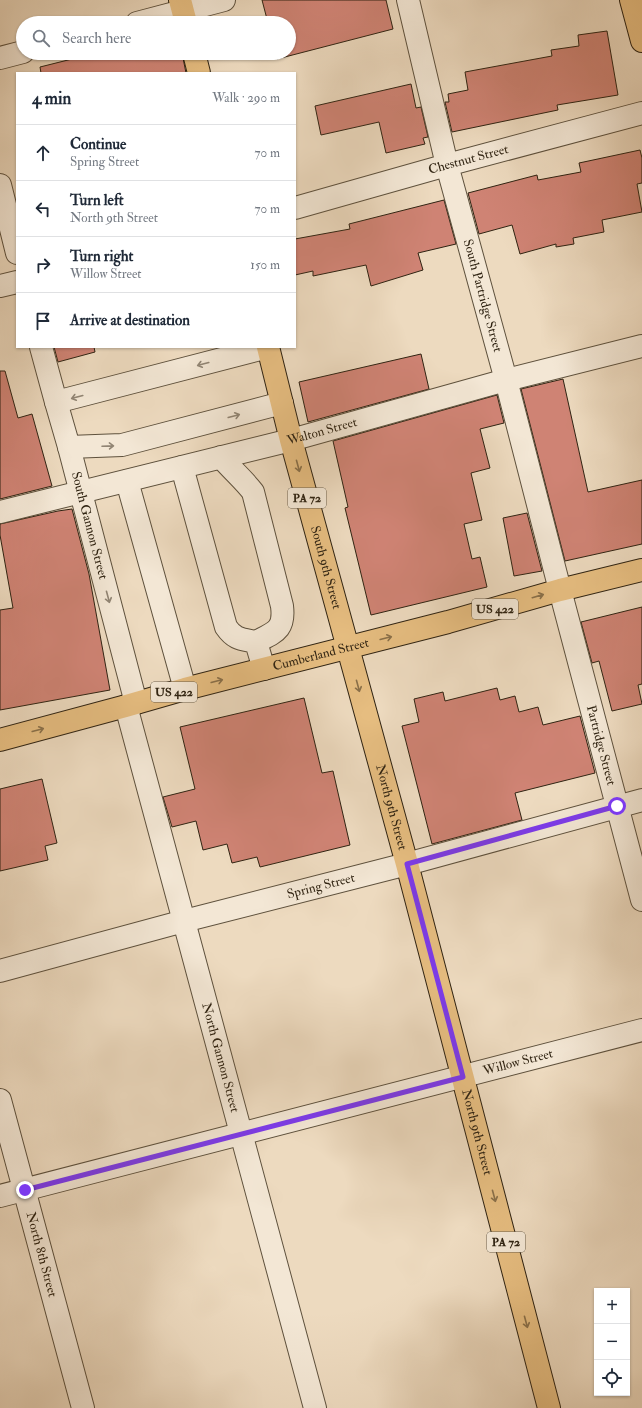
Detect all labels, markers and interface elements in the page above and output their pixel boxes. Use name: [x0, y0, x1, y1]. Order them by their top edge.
search box: [16, 16, 296, 60]
icon: search: [30, 27, 52, 49]
text: Search here: [62, 29, 131, 48]
text: 4 min: [32, 88, 71, 109]
text: Walk · 290 m: [212, 90, 280, 106]
text: Continue: [70, 135, 126, 154]
street label: Chestnut Street: [427, 141, 510, 178]
icon: ahead: [32, 142, 54, 164]
text: 70 m: [255, 145, 280, 161]
text: Spring Street: [70, 154, 139, 170]
text: Turn left: [70, 191, 124, 210]
icon: left: [32, 198, 54, 220]
text: 70 m: [255, 201, 280, 217]
text: North 9th Street: [70, 210, 158, 226]
street label: South Partridge Street: [460, 237, 506, 354]
text: Turn right: [70, 247, 133, 266]
icon: right: [32, 254, 54, 276]
text: 150 m: [250, 257, 280, 273]
text: Willow Street: [70, 266, 142, 282]
icon: arrive: [32, 310, 54, 332]
text: Arrive at destination: [70, 311, 190, 330]
one-way arrow: [197, 361, 210, 368]
one-way arrow: [71, 393, 84, 401]
one-way arrow: [228, 412, 241, 419]
street label: Walton Street: [284, 414, 359, 449]
one-way arrow: [101, 442, 114, 450]
one-way arrow: [295, 460, 302, 473]
street label: South Gannon Street: [68, 470, 111, 581]
road number: PA 72: [288, 488, 326, 508]
street label: South 9th Street: [307, 524, 345, 611]
one-way arrow: [105, 591, 113, 604]
one-way arrow: [532, 592, 545, 599]
road number: US 422: [472, 599, 518, 619]
street label: Cumberland Street: [271, 634, 371, 674]
one-way arrow: [379, 634, 392, 641]
one-way arrow: [210, 677, 223, 684]
one-way arrow: [355, 679, 363, 692]
road number: US 422: [151, 682, 197, 702]
street label: Partridge Street: [583, 703, 619, 787]
one-way arrow: [31, 725, 44, 733]
street label: North 9th Street: [372, 763, 411, 852]
route start: [608, 797, 626, 815]
street label: Spring Street: [285, 870, 356, 902]
street label: North Gannon Street: [198, 1001, 243, 1114]
street label: Willow Street: [480, 1045, 555, 1079]
street label: North 9th Street: [458, 1087, 496, 1177]
route end: [16, 1181, 34, 1199]
one-way arrow: [491, 1189, 498, 1202]
street label: North 8th Street: [23, 1210, 61, 1299]
road number: PA 72: [487, 1232, 525, 1252]
map controls: [594, 1288, 630, 1396]
button: +: [594, 1288, 630, 1324]
one-way arrow: [523, 1315, 531, 1328]
button: −: [594, 1324, 630, 1360]
button: locate: [594, 1360, 630, 1396]

